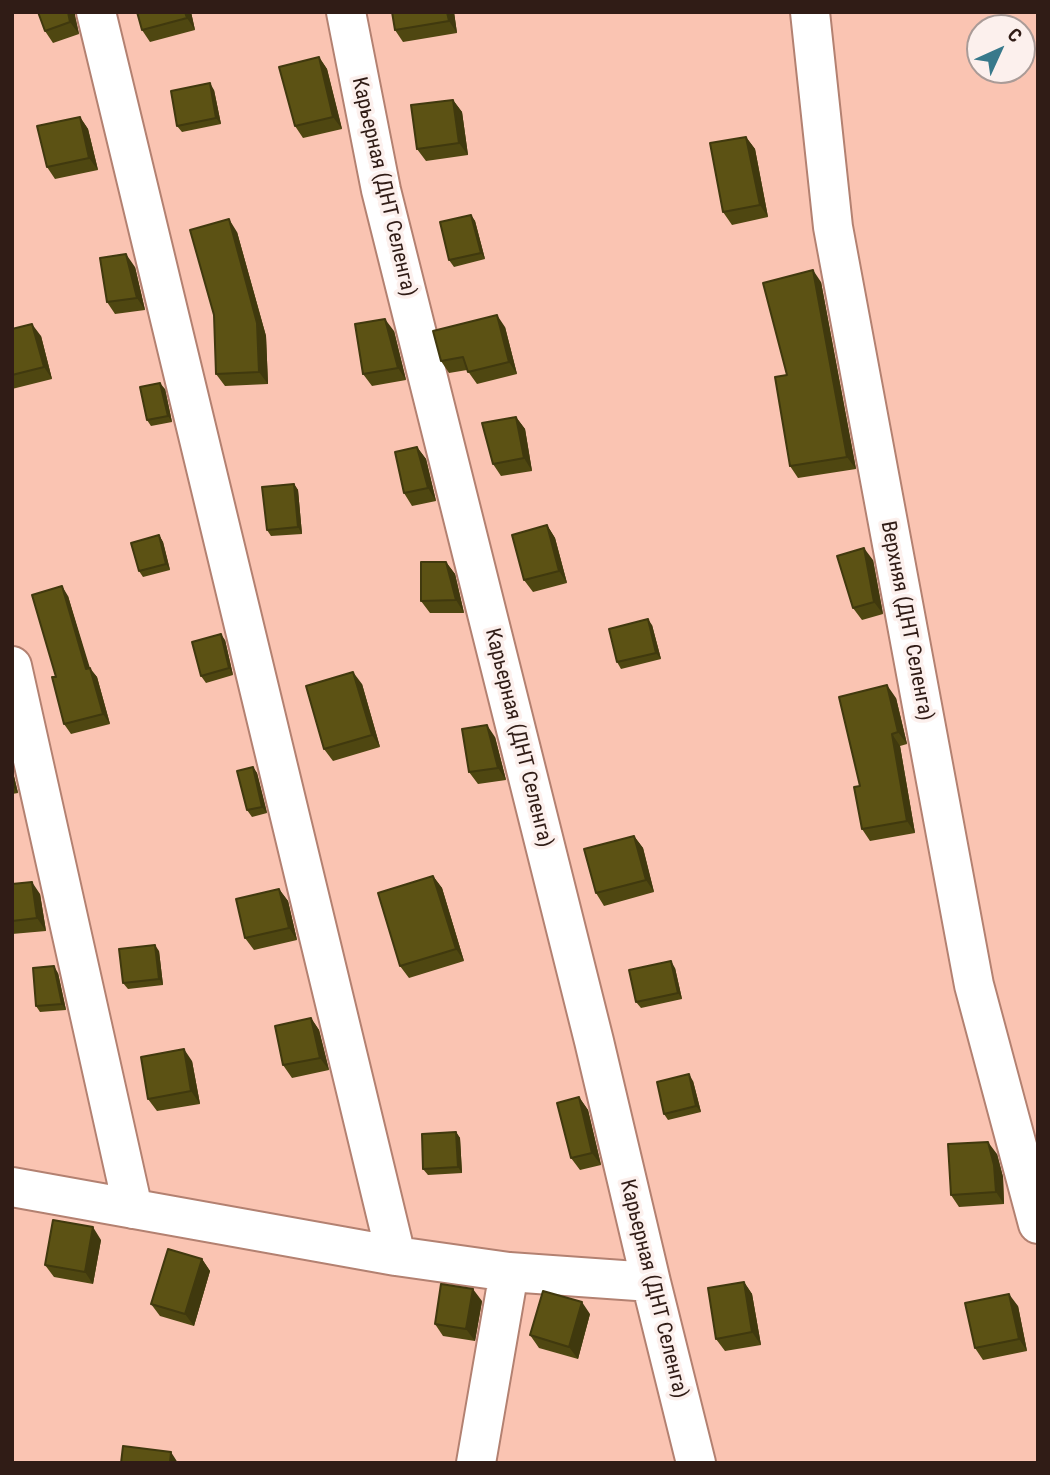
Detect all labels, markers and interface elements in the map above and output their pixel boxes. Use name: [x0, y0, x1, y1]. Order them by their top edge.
north arrow: [966, 14, 1036, 84]
text: С: [1003, 23, 1027, 47]
street label: Карьерная (ДНТ Селенга): [345, 75, 421, 299]
street label: Верхняя (ДНТ Селенга): [874, 519, 938, 723]
street label: Карьерная (ДНТ Селенга): [479, 626, 557, 850]
street label: Карьерная (ДНТ Селенга): [614, 1177, 692, 1401]

